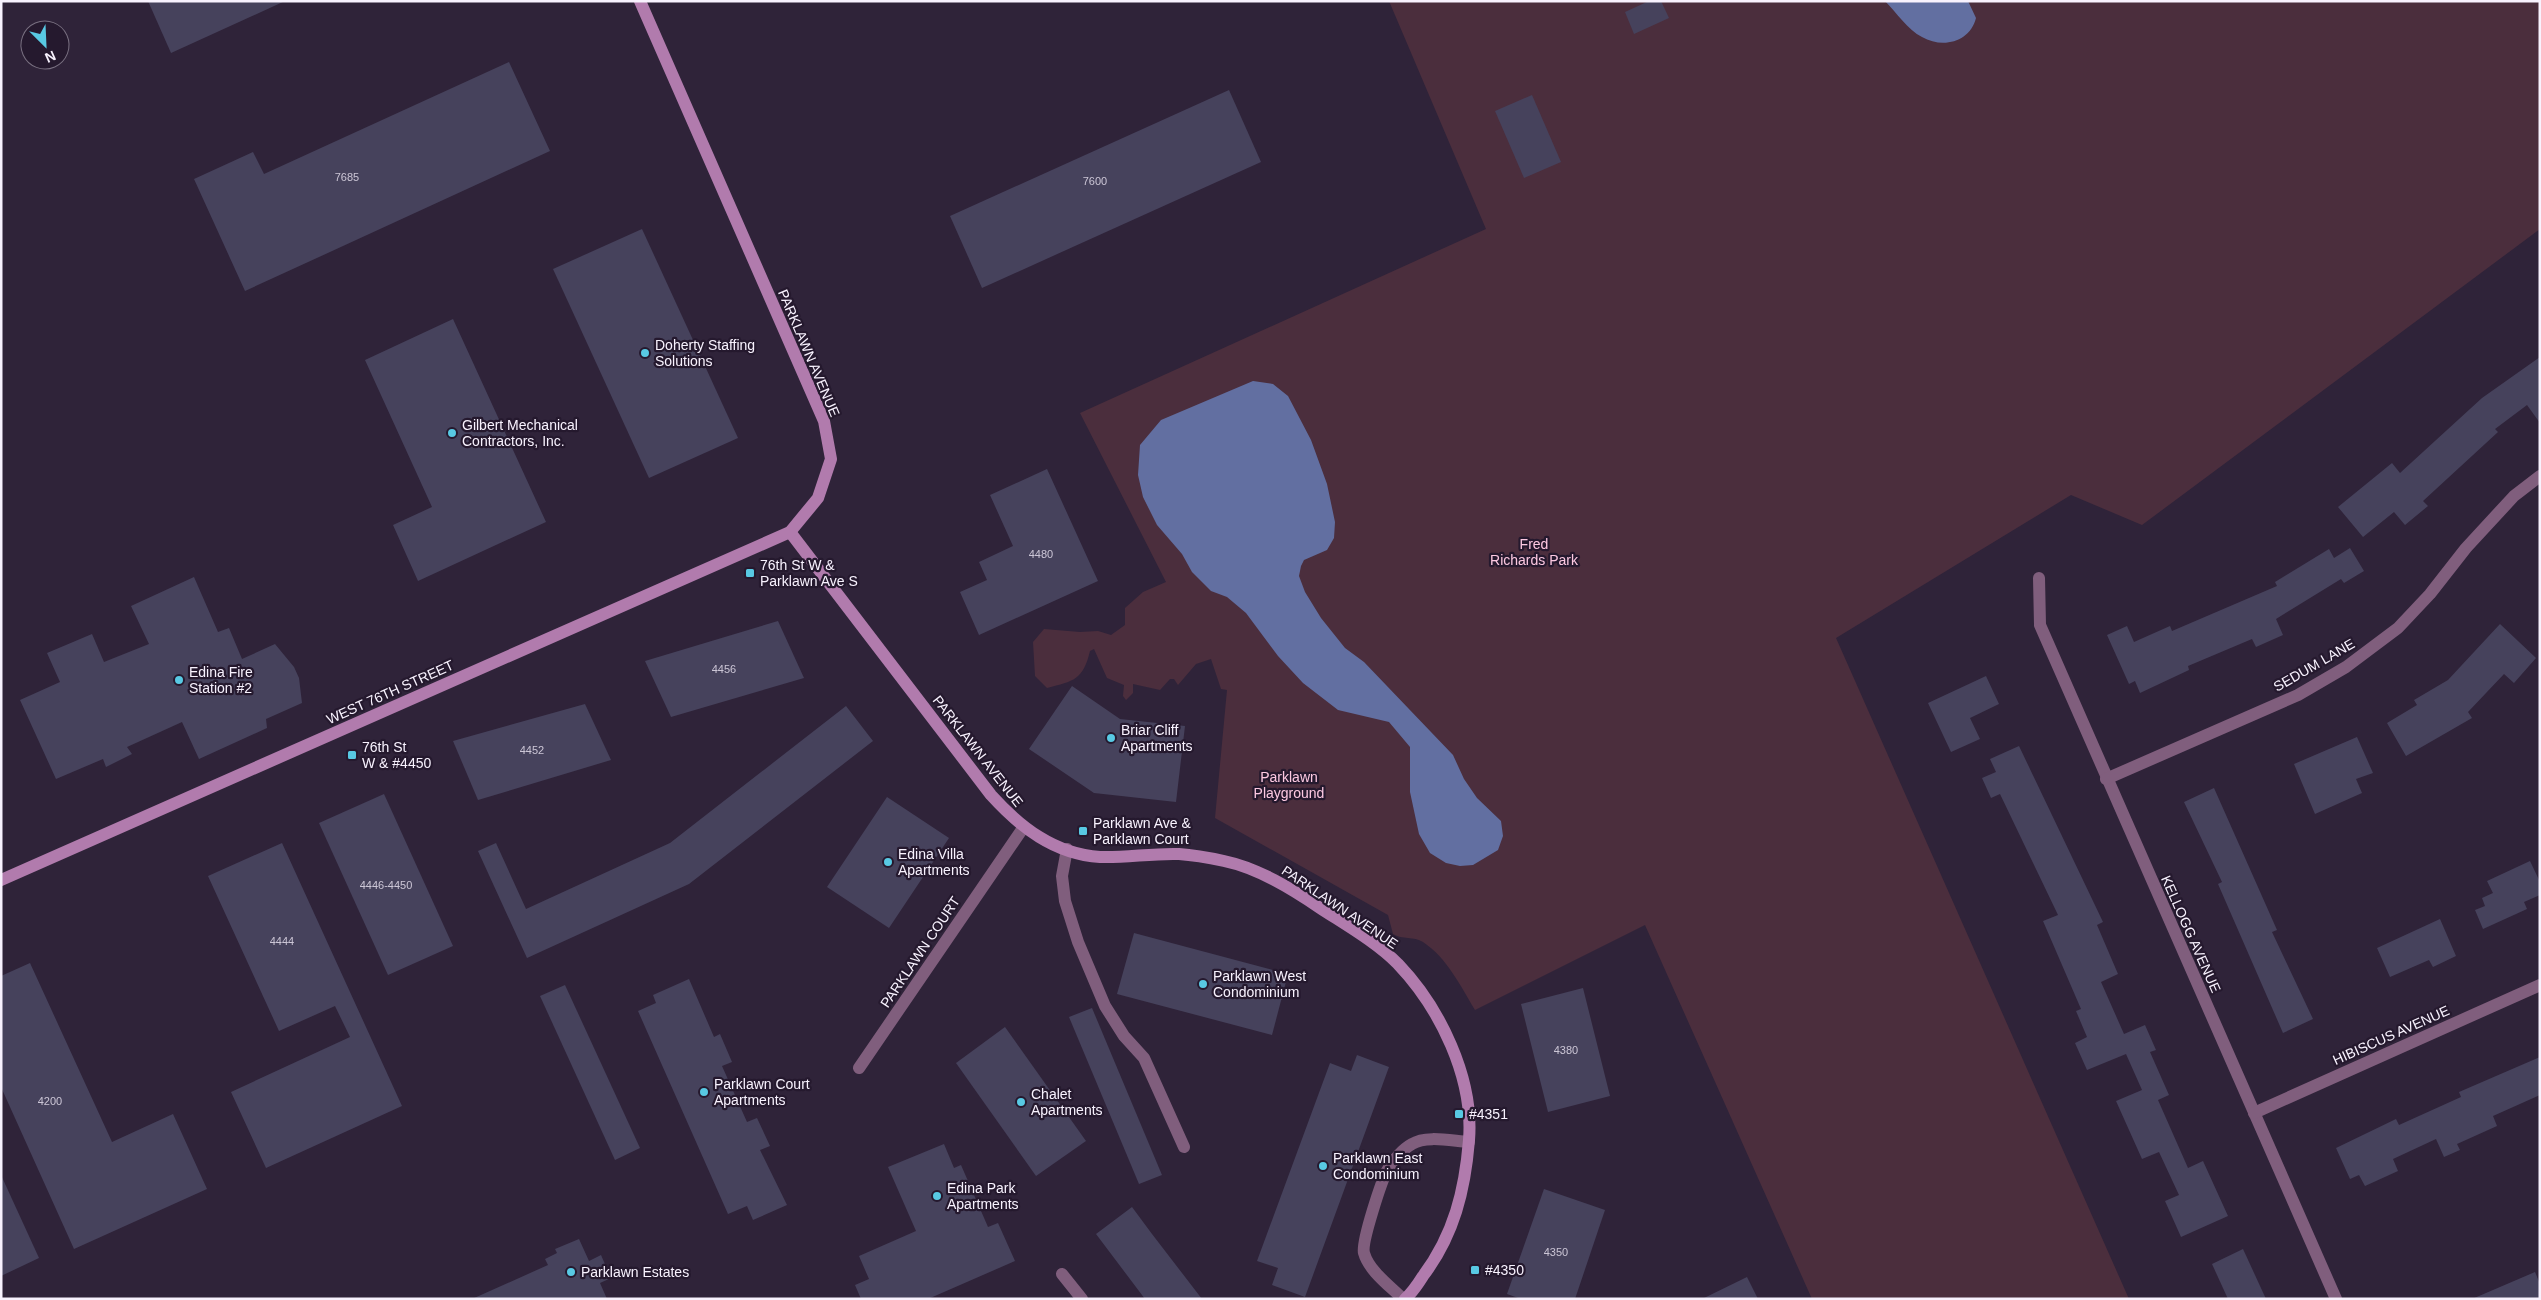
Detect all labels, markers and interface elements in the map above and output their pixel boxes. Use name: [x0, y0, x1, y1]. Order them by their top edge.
north arrow: [20, 20, 70, 70]
text: N: [42, 48, 58, 66]
house number: 7685: [335, 171, 359, 183]
house number: 7600: [1083, 175, 1107, 187]
street label: PARKLAWN AVENUE: [775, 287, 843, 419]
place label: Doherty Staffing Solutions: [655, 337, 755, 369]
marker: Doherty Staffing Solutions: [639, 347, 651, 359]
place label: Gilbert Mechanical Contractors, Inc.: [462, 417, 578, 449]
marker: Gilbert Mechanical Contractors, Inc.: [446, 427, 458, 439]
park label: Fred Richards Park: [1490, 536, 1579, 568]
house number: 4480: [1029, 548, 1053, 560]
place label: 76th St W & Parklawn Ave S: [760, 557, 858, 589]
marker: 76th St W & Parklawn Ave S: [744, 567, 756, 579]
street label: SEDUM LANE: [2271, 635, 2357, 695]
street label: WEST 76TH STREET: [324, 657, 456, 727]
house number: 4456: [712, 663, 736, 675]
place label: Edina Fire Station #2: [189, 664, 253, 696]
marker: Edina Fire Station #2: [173, 674, 185, 686]
street label: PARKLAWN AVENUE: [930, 692, 1026, 810]
place label: Briar Cliff Apartments: [1121, 722, 1193, 754]
marker: Briar Cliff Apartments: [1105, 732, 1117, 744]
place label: 76th St W & #4450: [362, 739, 431, 771]
house number: 4452: [520, 744, 544, 756]
marker: 76th St W & #4450: [346, 749, 358, 761]
park label: Parklawn Playground: [1254, 769, 1324, 801]
place label: Parklawn Ave & Parklawn Court: [1093, 815, 1191, 847]
marker: Parklawn Ave & Parklawn Court: [1077, 825, 1089, 837]
place label: Edina Villa Apartments: [898, 846, 970, 878]
marker: Edina Villa Apartments: [882, 856, 894, 868]
street label: PARKLAWN AVENUE: [1279, 862, 1401, 952]
street label: KELLOGG AVENUE: [2158, 873, 2224, 995]
house number: 4446-4450: [360, 879, 412, 891]
street label: PARKLAWN COURT: [877, 893, 963, 1011]
house number: 4444: [270, 935, 294, 947]
place label: Parklawn West Condominium: [1213, 968, 1306, 1000]
marker: Parklawn West Condominium: [1197, 978, 1209, 990]
street label: HIBISCUS AVENUE: [2330, 1002, 2452, 1068]
house number: 4380: [1554, 1044, 1578, 1056]
place label: Parklawn Court Apartments: [714, 1076, 810, 1108]
marker: Parklawn Court Apartments: [698, 1086, 710, 1098]
place label: Chalet Apartments: [1031, 1086, 1103, 1118]
house number: 4200: [38, 1095, 62, 1107]
marker: Chalet Apartments: [1015, 1096, 1027, 1108]
place label: #4351: [1469, 1106, 1508, 1122]
marker: #4351: [1453, 1108, 1465, 1120]
place label: Parklawn East Condominium: [1333, 1150, 1423, 1182]
marker: Parklawn East Condominium: [1317, 1160, 1329, 1172]
place label: Edina Park Apartments: [947, 1180, 1019, 1212]
marker: Edina Park Apartments: [931, 1190, 943, 1202]
house number: 4350: [1544, 1246, 1568, 1258]
place label: #4350: [1485, 1262, 1524, 1278]
place label: Parklawn Estates: [581, 1264, 689, 1280]
marker: #4350: [1469, 1264, 1481, 1276]
marker: Parklawn Estates: [565, 1266, 577, 1278]

